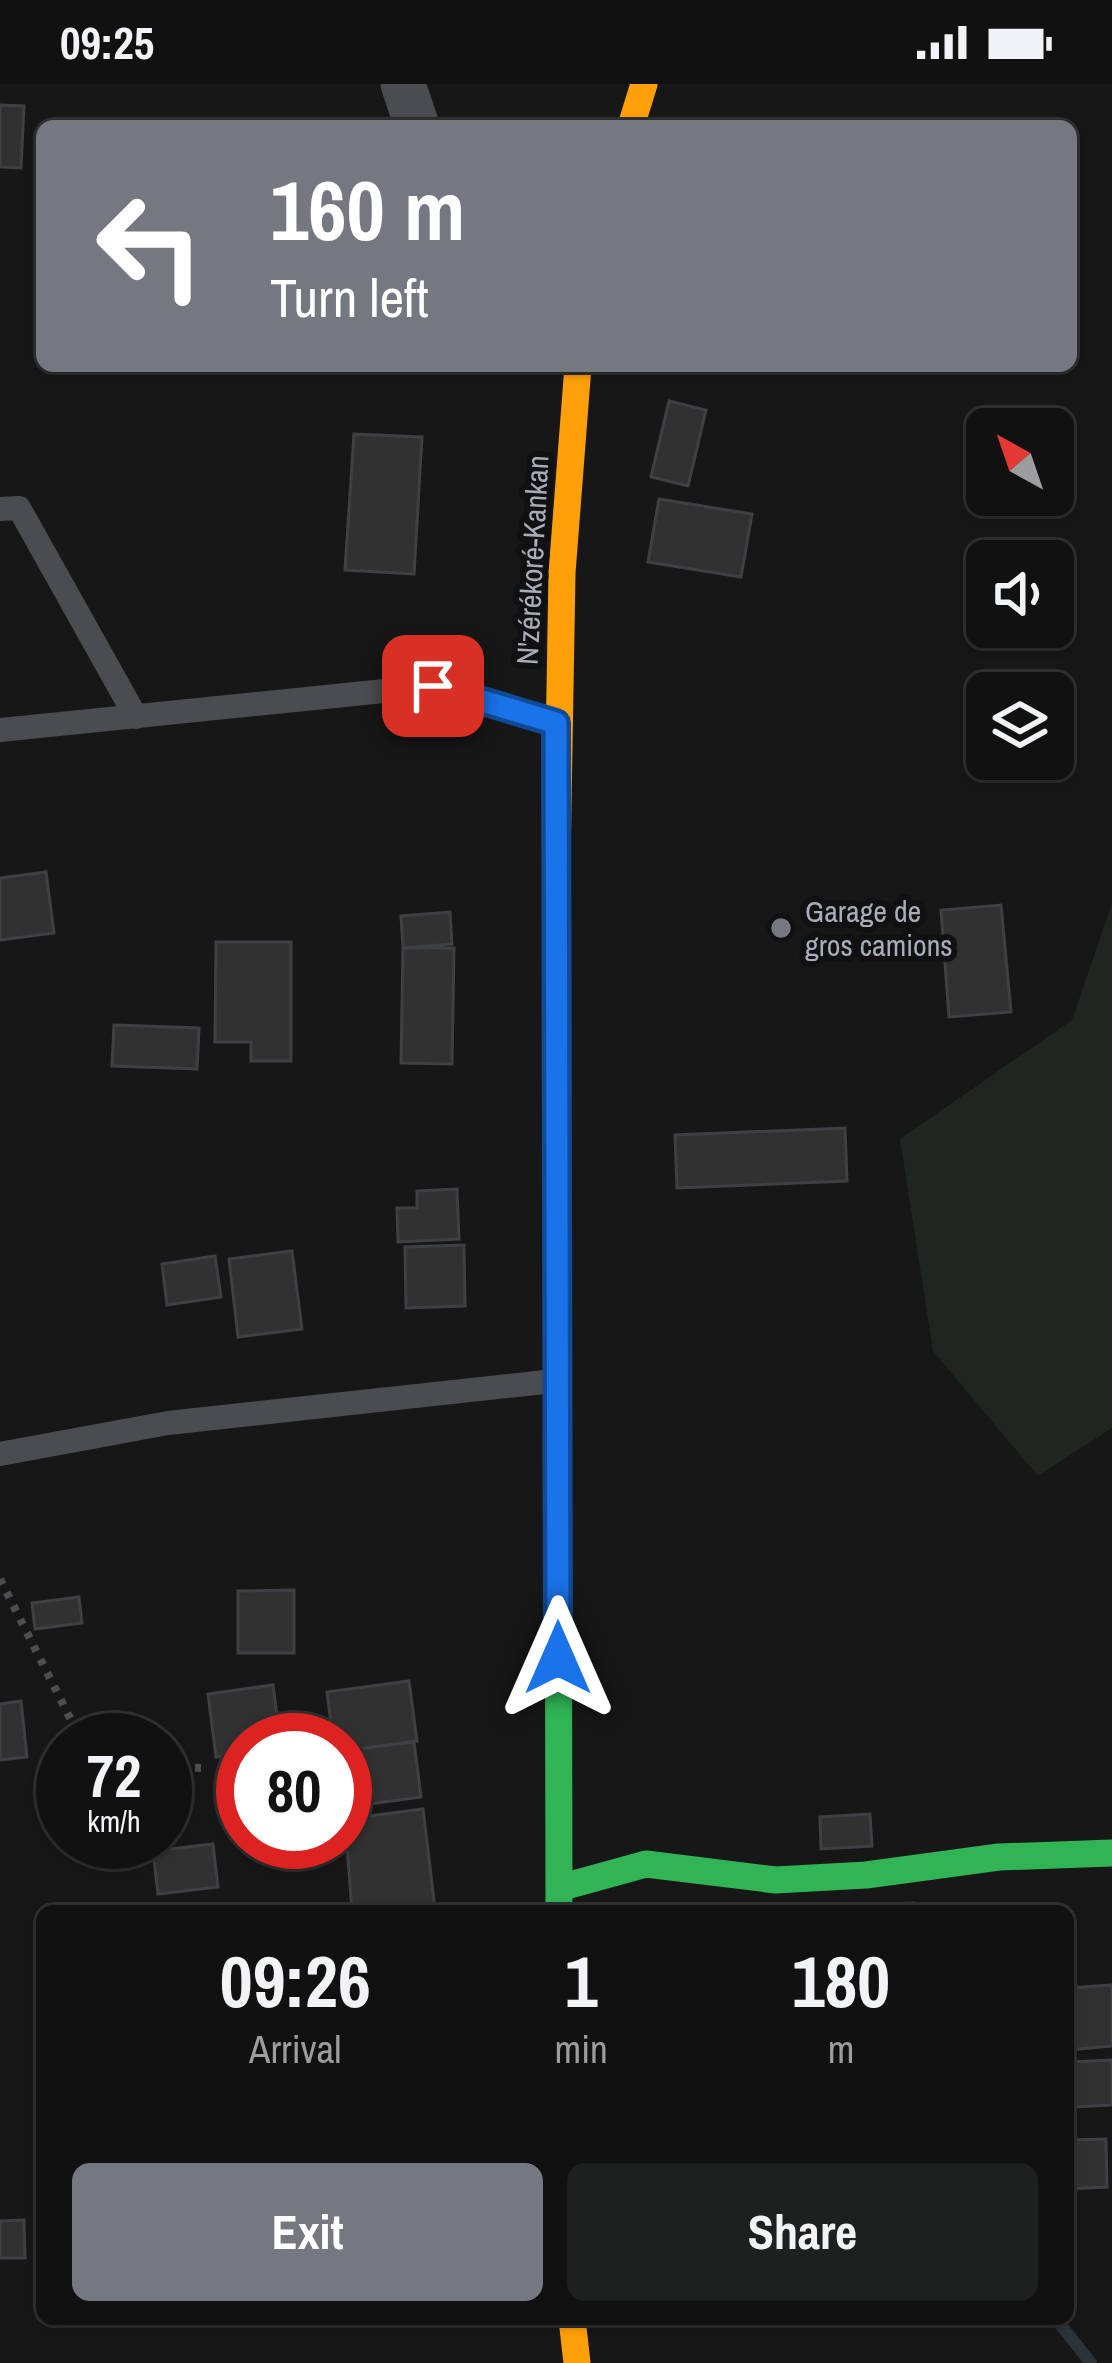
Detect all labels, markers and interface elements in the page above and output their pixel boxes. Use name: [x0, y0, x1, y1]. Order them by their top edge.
text: 09:25: [60, 12, 154, 73]
text: 160 m: [270, 153, 465, 266]
icon: left: [72, 168, 228, 324]
text: Turn left: [270, 261, 429, 334]
north arrow: [966, 408, 1074, 516]
map controls: [966, 408, 1074, 780]
street label: N'zérékoré-Kankan: [507, 454, 557, 666]
button: sound: [966, 540, 1074, 648]
pin: [382, 635, 484, 737]
icon: arrive: [400, 653, 466, 719]
button: layers: [966, 672, 1074, 780]
place label: Garage de gros camions: [805, 891, 953, 965]
marker: Garage de gros camions: [768, 915, 794, 941]
position arrow: [495, 1595, 621, 1721]
speed limit sign: 80: [216, 1713, 372, 1869]
text: 72: [87, 1735, 141, 1816]
text: km/h: [87, 1801, 141, 1841]
text: 09:26: [220, 1932, 371, 2029]
text: 1: [565, 1932, 598, 2029]
text: 180: [792, 1932, 890, 2029]
text: Arrival: [249, 2023, 341, 2075]
text: min: [555, 2023, 608, 2075]
text: m: [828, 2023, 854, 2075]
button: Exit: [72, 2163, 543, 2301]
button: Share: [567, 2163, 1038, 2301]

